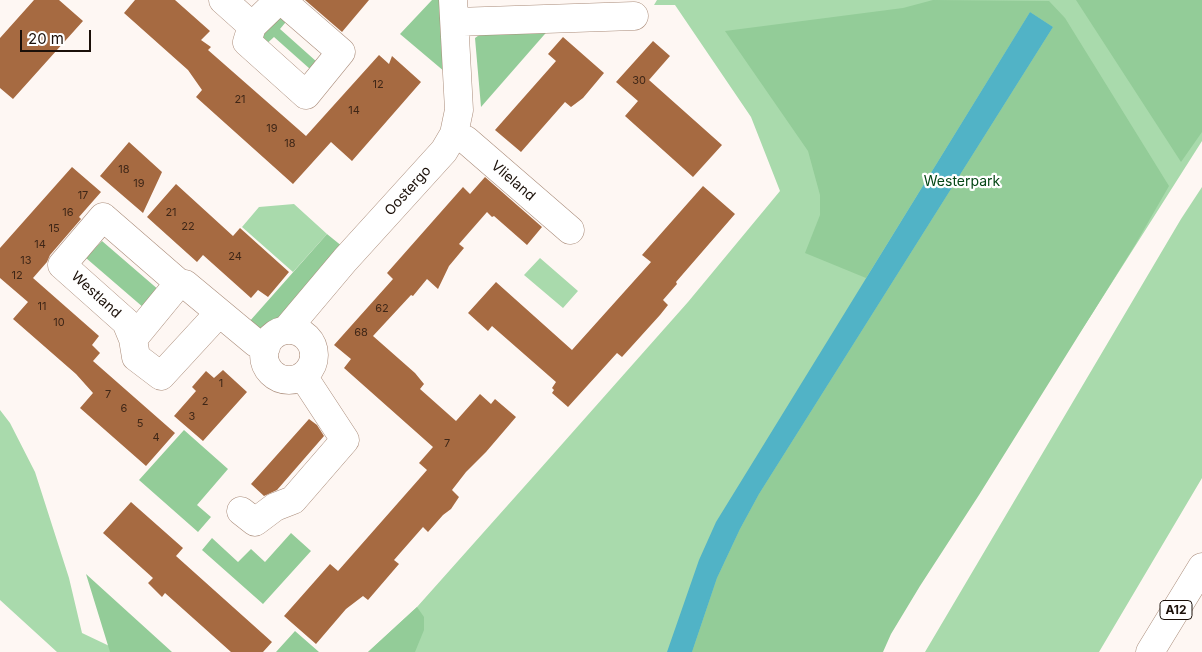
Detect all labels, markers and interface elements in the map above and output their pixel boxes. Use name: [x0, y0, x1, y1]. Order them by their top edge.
scale bar: [22, 20, 94, 52]
text: 20 m: [28, 29, 64, 48]
house number: 30: [632, 74, 646, 88]
house number: 12: [372, 78, 384, 92]
house number: 21: [234, 93, 246, 107]
house number: 14: [348, 104, 360, 118]
house number: 19: [266, 122, 278, 136]
house number: 18: [284, 137, 296, 151]
street label: Vlieland: [488, 157, 538, 205]
house number: 18: [118, 163, 130, 177]
street label: Oostergo: [381, 163, 435, 219]
park label: Westerpark: [924, 174, 1000, 190]
house number: 19: [133, 177, 145, 191]
house number: 17: [78, 189, 88, 203]
house number: 16: [62, 206, 74, 220]
house number: 21: [165, 206, 177, 220]
house number: 22: [181, 220, 195, 234]
house number: 15: [48, 222, 60, 236]
house number: 14: [34, 238, 46, 252]
house number: 24: [228, 250, 242, 264]
house number: 13: [20, 254, 32, 268]
street label: Westland: [68, 268, 124, 322]
house number: 12: [11, 269, 23, 283]
house number: 11: [38, 300, 46, 314]
house number: 62: [375, 302, 389, 316]
house number: 10: [53, 316, 65, 330]
house number: 68: [354, 326, 368, 340]
house number: 1: [219, 377, 223, 391]
house number: 7: [105, 388, 111, 402]
house number: 2: [202, 395, 208, 409]
house number: 6: [121, 402, 127, 416]
house number: 3: [189, 410, 195, 424]
house number: 5: [137, 417, 143, 431]
house number: 4: [152, 431, 160, 445]
house number: 7: [444, 437, 450, 451]
road number: A12: [1160, 600, 1192, 620]

